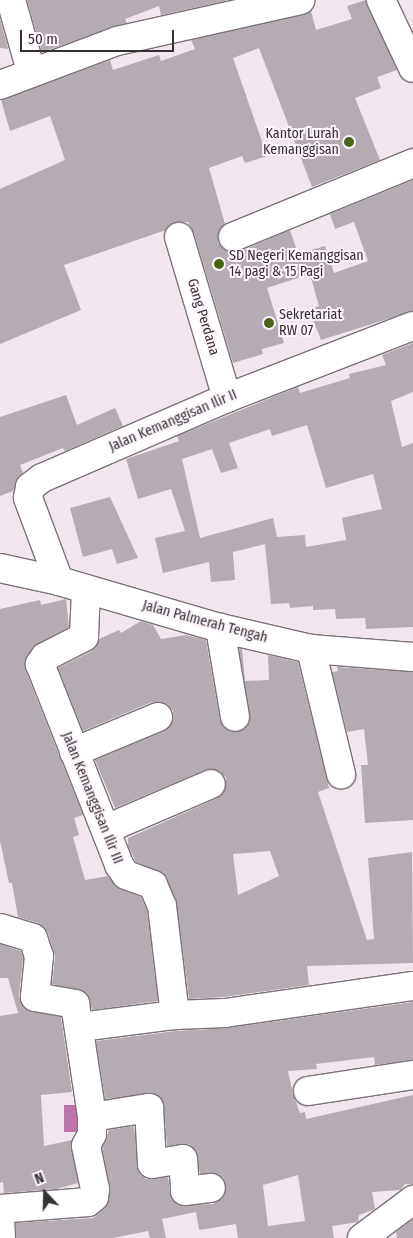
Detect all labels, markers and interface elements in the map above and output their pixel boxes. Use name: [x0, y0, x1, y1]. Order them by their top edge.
scale bar: [22, 20, 176, 52]
text: 50 m: [28, 30, 58, 48]
place label: Kantor Lurah Kemanggisan: [263, 126, 339, 158]
marker: Kantor Lurah Kemanggisan: [343, 136, 355, 148]
place label: SD Negeri Kemanggisan 14 pagi & 15 Pagi: [229, 248, 364, 280]
marker: SD Negeri Kemanggisan 14 pagi & 15 Pagi: [213, 258, 225, 270]
street label: Gang Perdana: [183, 277, 223, 357]
place label: Sekretariat RW 07: [279, 307, 342, 340]
marker: Sekretariat RW 07: [263, 317, 275, 329]
street label: Jalan Kemanggisan Ilir II: [107, 386, 239, 456]
street label: Jalan Palmerah Tengah: [141, 597, 269, 647]
street label: Jalan Kemanggisan Ilir III: [58, 729, 126, 867]
north arrow: [20, 1168, 70, 1218]
text: N: [32, 1169, 46, 1188]

